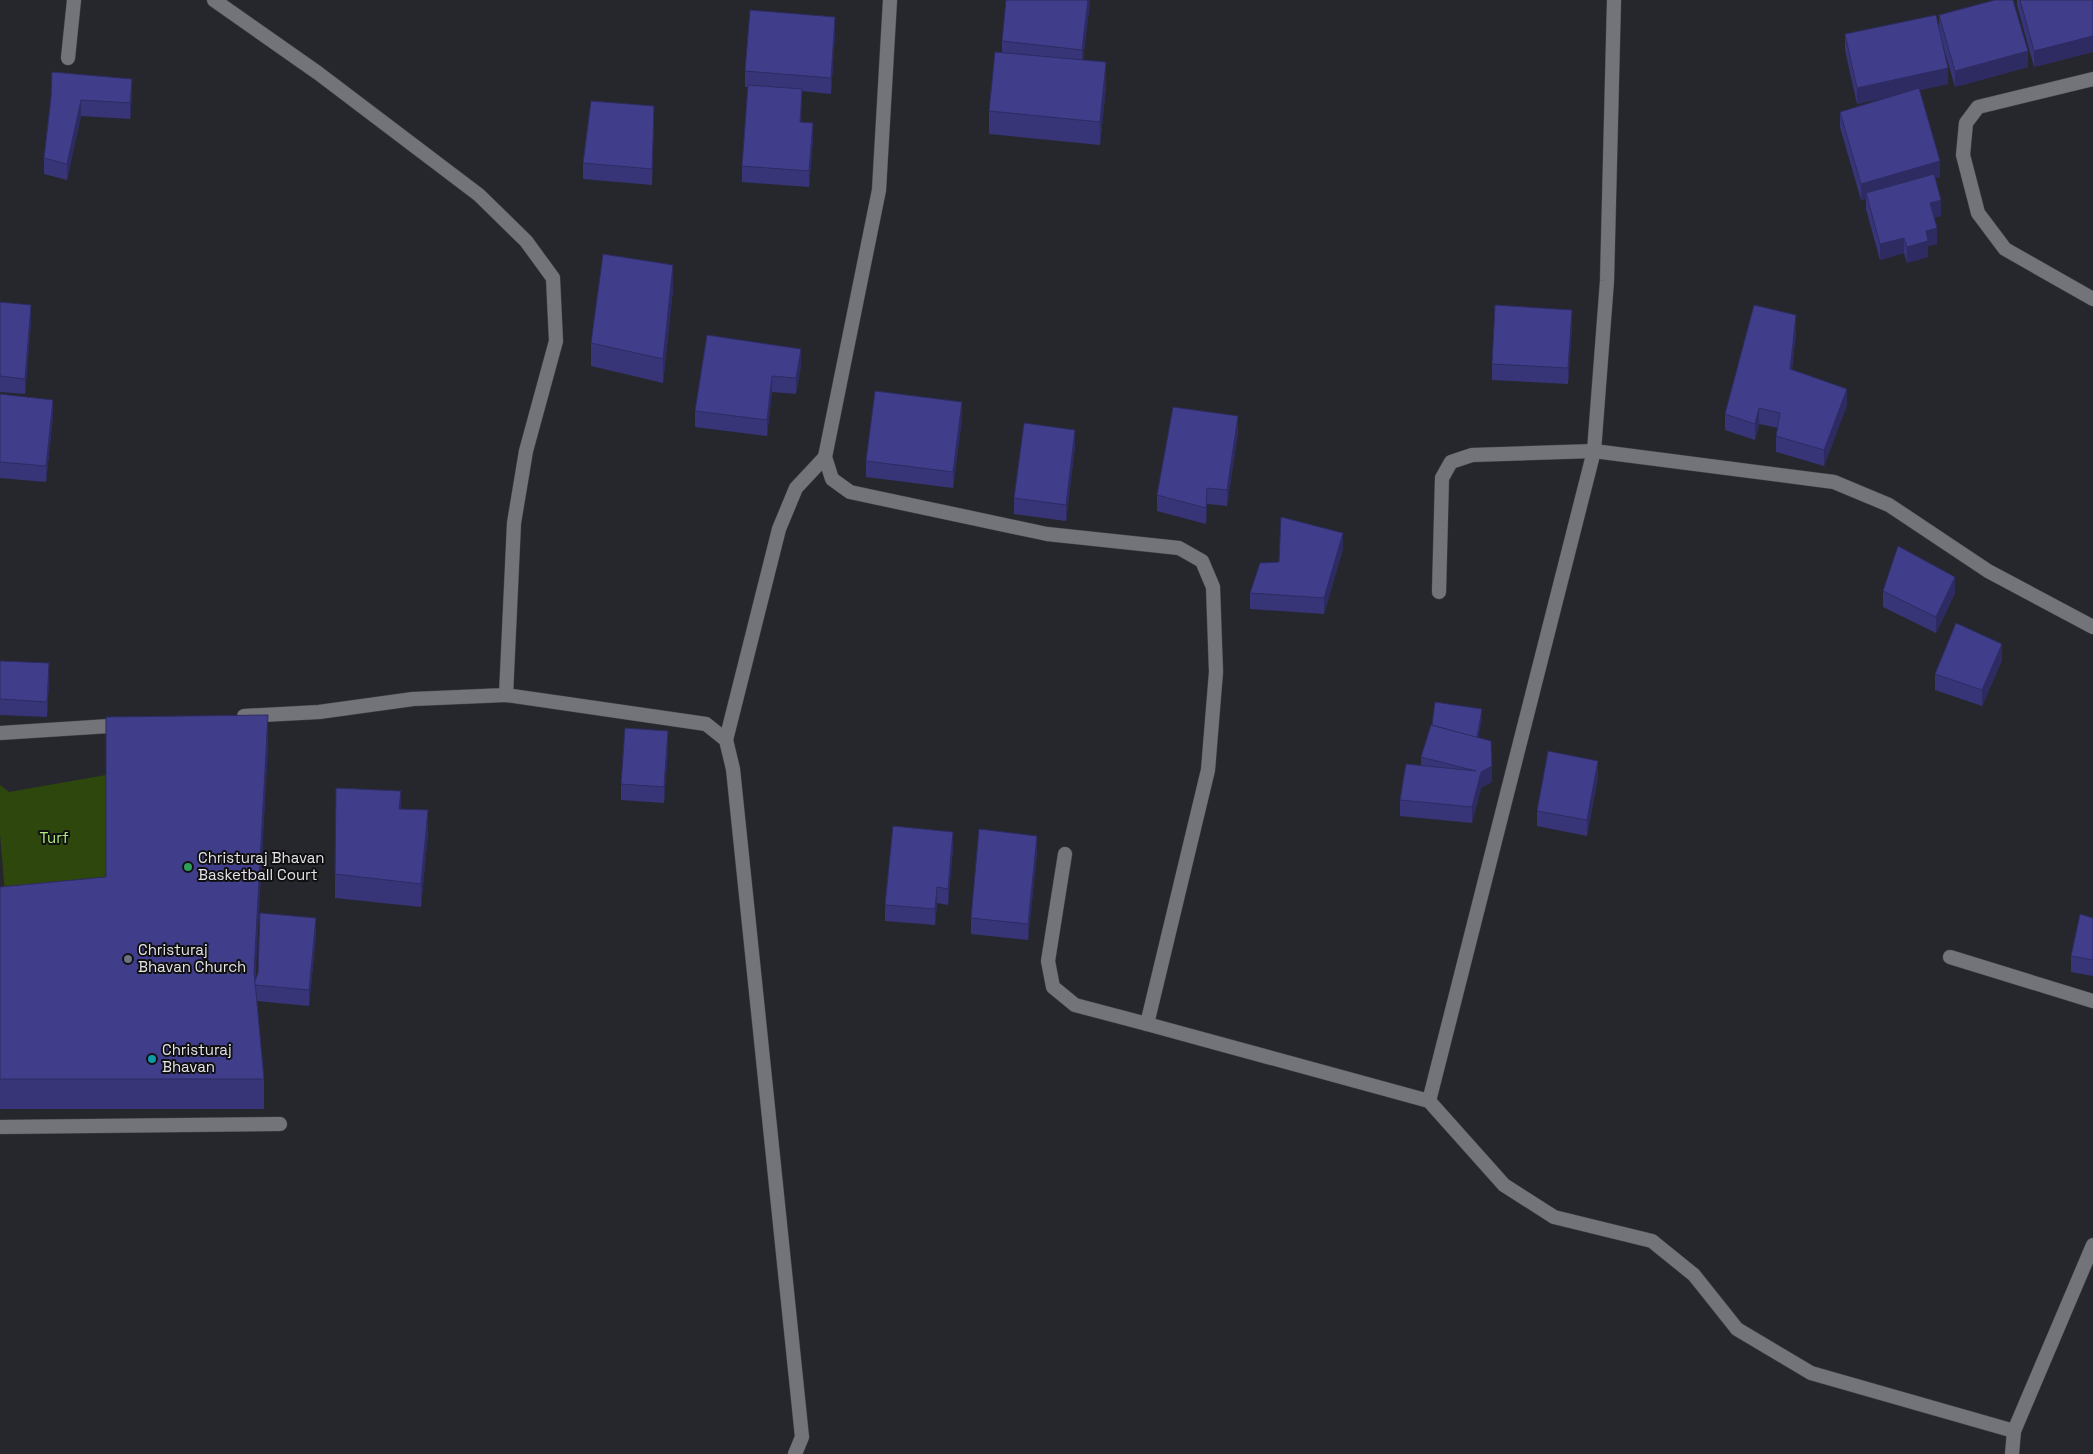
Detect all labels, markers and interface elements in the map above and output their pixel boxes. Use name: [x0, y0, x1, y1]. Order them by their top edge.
park label: Turf: [39, 828, 69, 847]
place label: Christuraj Bhavan Basketball Court: [198, 848, 325, 884]
marker: Christuraj Bhavan Basketball Court: [182, 861, 194, 873]
place label: Christuraj Bhavan Church: [138, 940, 246, 976]
marker: Christuraj Bhavan Church: [122, 953, 134, 965]
place label: Christuraj Bhavan: [162, 1040, 232, 1076]
marker: Christuraj Bhavan: [146, 1053, 158, 1065]

